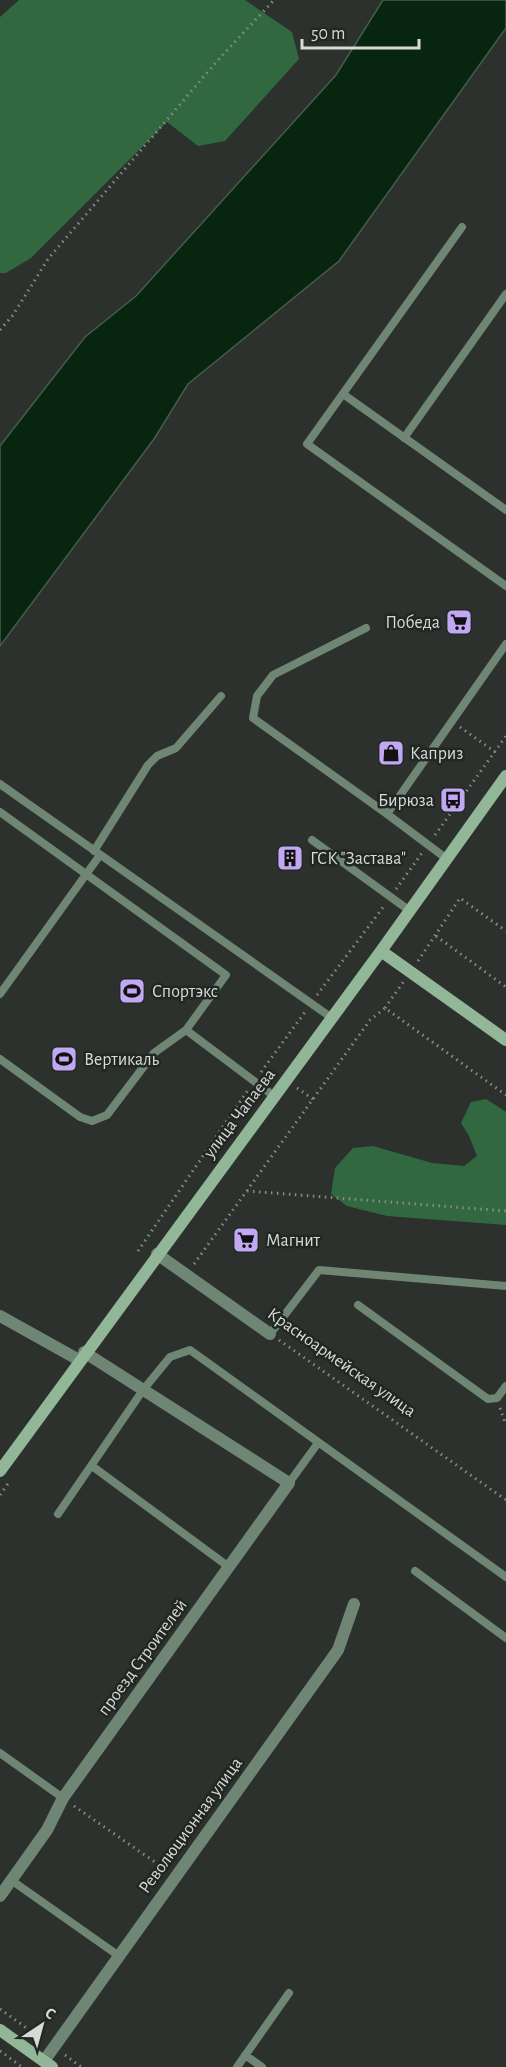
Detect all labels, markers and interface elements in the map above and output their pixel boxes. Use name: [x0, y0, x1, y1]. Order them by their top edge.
scale bar: [302, 12, 419, 50]
text: 50 m: [311, 25, 345, 43]
supermarket icon: Победа: [444, 607, 474, 637]
place label: Победа: [385, 613, 440, 632]
shop icon: Каприз: [376, 738, 406, 768]
place label: Каприз: [410, 745, 463, 763]
bus stop icon: Бирюза: [438, 785, 468, 815]
place label: Бирюза: [378, 792, 434, 810]
building icon: ГСК "Застава": [275, 843, 305, 873]
place label: ГСК "Застава": [310, 850, 406, 868]
sports icon: Спортэкс: [117, 976, 147, 1006]
place label: Спортэкс: [152, 983, 218, 1001]
sports icon: Вертикаль: [49, 1044, 79, 1074]
place label: Вертикаль: [84, 1051, 159, 1069]
street label: улица Чапаева: [200, 1066, 279, 1162]
supermarket icon: Магнит: [231, 1225, 261, 1255]
place label: Магнит: [266, 1232, 321, 1250]
street label: Красноармейская улица: [264, 1305, 419, 1421]
street label: проезд Строителей: [95, 1596, 191, 1719]
street label: Революционная улица: [136, 1754, 246, 1897]
north arrow: [12, 1995, 72, 2055]
text: С: [42, 2005, 59, 2023]

